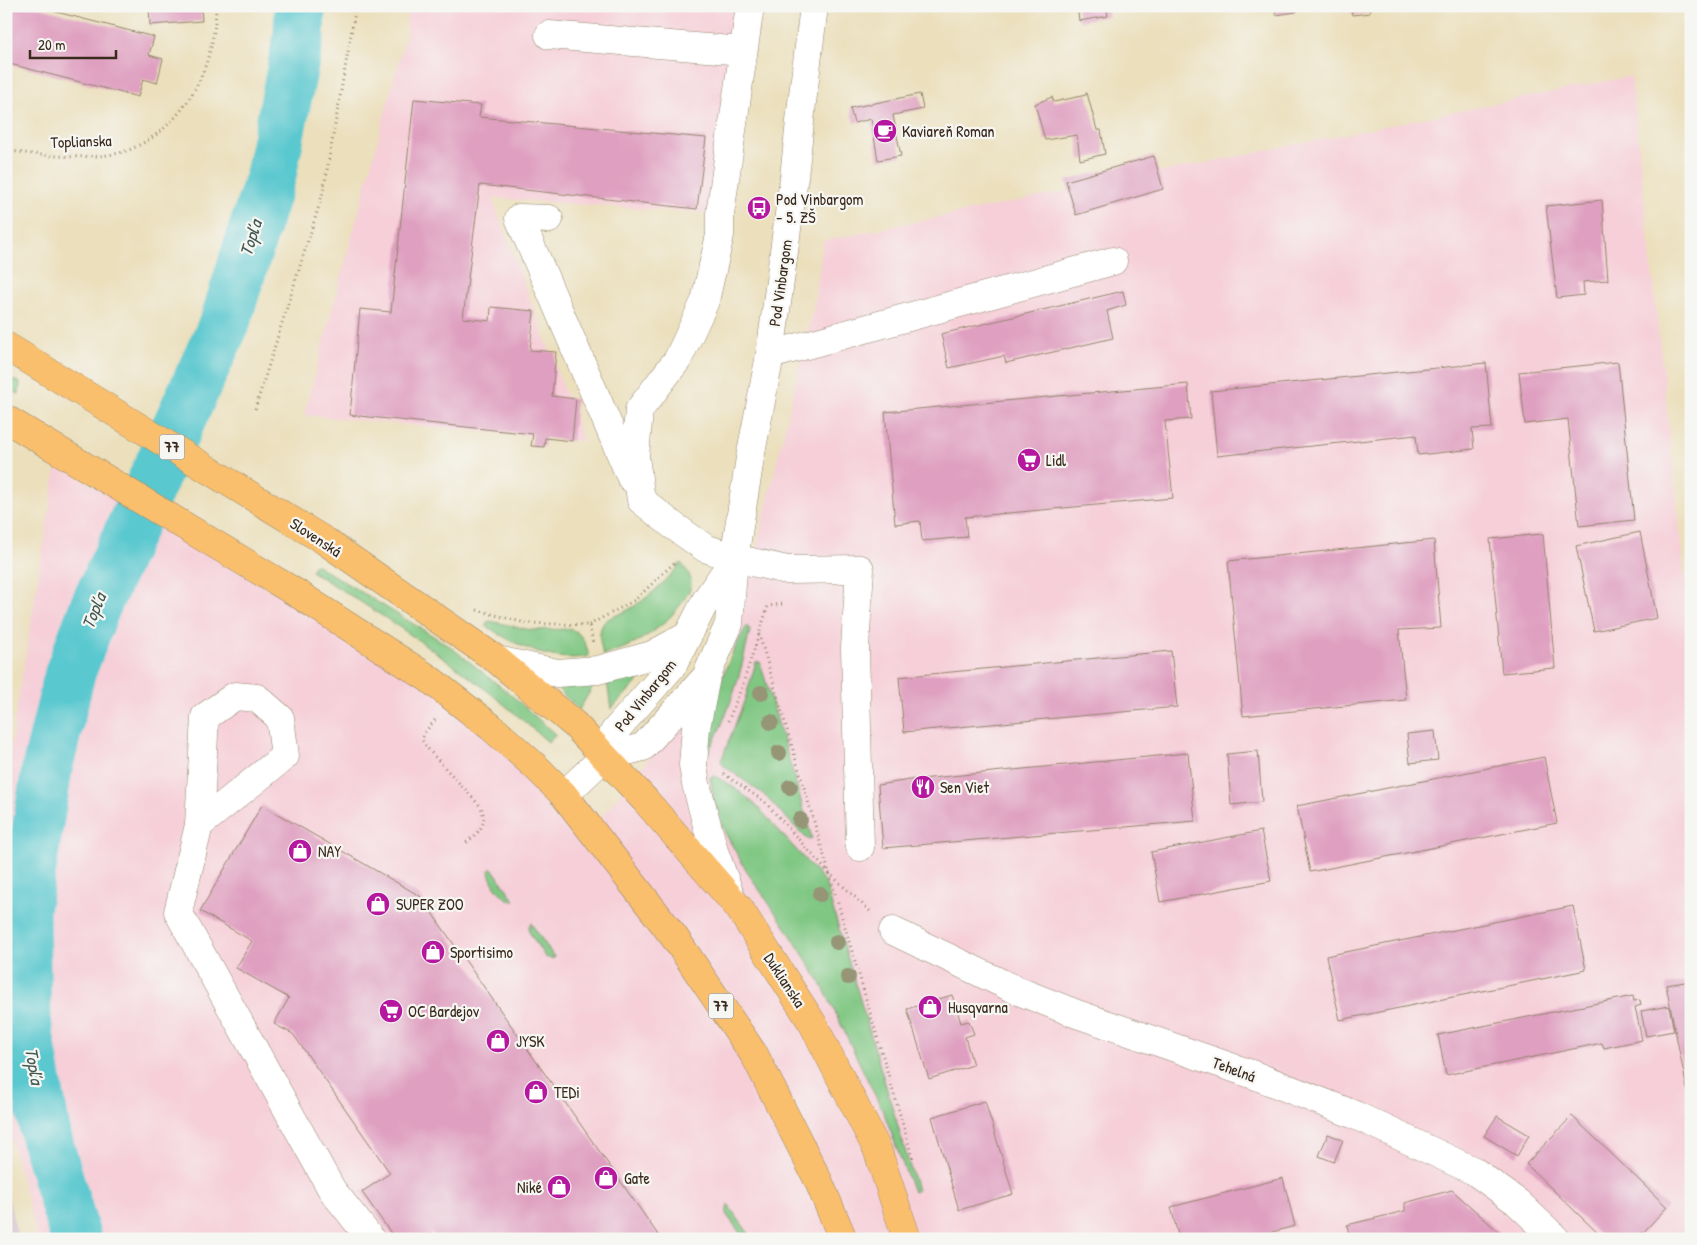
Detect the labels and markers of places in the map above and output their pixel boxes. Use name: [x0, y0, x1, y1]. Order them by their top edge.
cafe icon: Kaviareň Roman: [872, 118, 898, 144]
place label: Kaviareň Roman: [902, 120, 994, 142]
place label: Pod Vinbargom - 5. ZŠ: [776, 188, 863, 228]
bus stop icon: Pod Vinbargom - 5. ZŠ: [746, 195, 772, 221]
supermarket icon: Lidl: [1016, 447, 1042, 473]
place label: Lidl: [1046, 449, 1067, 471]
restaurant icon: Sen Viet: [910, 774, 936, 800]
place label: Sen Viet: [940, 776, 990, 798]
shop icon: NAY: [287, 838, 313, 864]
place label: NAY: [318, 840, 341, 862]
shop icon: SUPER ZOO: [365, 891, 391, 917]
place label: SUPER ZOO: [396, 893, 464, 915]
shop icon: Sportisimo: [420, 939, 446, 965]
place label: Sportisimo: [450, 941, 514, 963]
shop icon: Husqvarna: [917, 994, 943, 1020]
place label: Husqvarna: [948, 996, 1008, 1018]
supermarket icon: OC Bardejov: [378, 998, 404, 1024]
place label: OC Bardejov: [408, 1000, 480, 1022]
shop icon: JYSK: [485, 1028, 511, 1054]
place label: JYSK: [516, 1030, 545, 1052]
shop icon: TEDi: [523, 1079, 549, 1105]
place label: TEDi: [554, 1081, 580, 1103]
shop icon: Gate: [593, 1165, 619, 1191]
place label: Gate: [624, 1167, 650, 1189]
shop icon: Niké: [546, 1174, 572, 1200]
place label: Niké: [517, 1176, 543, 1198]

